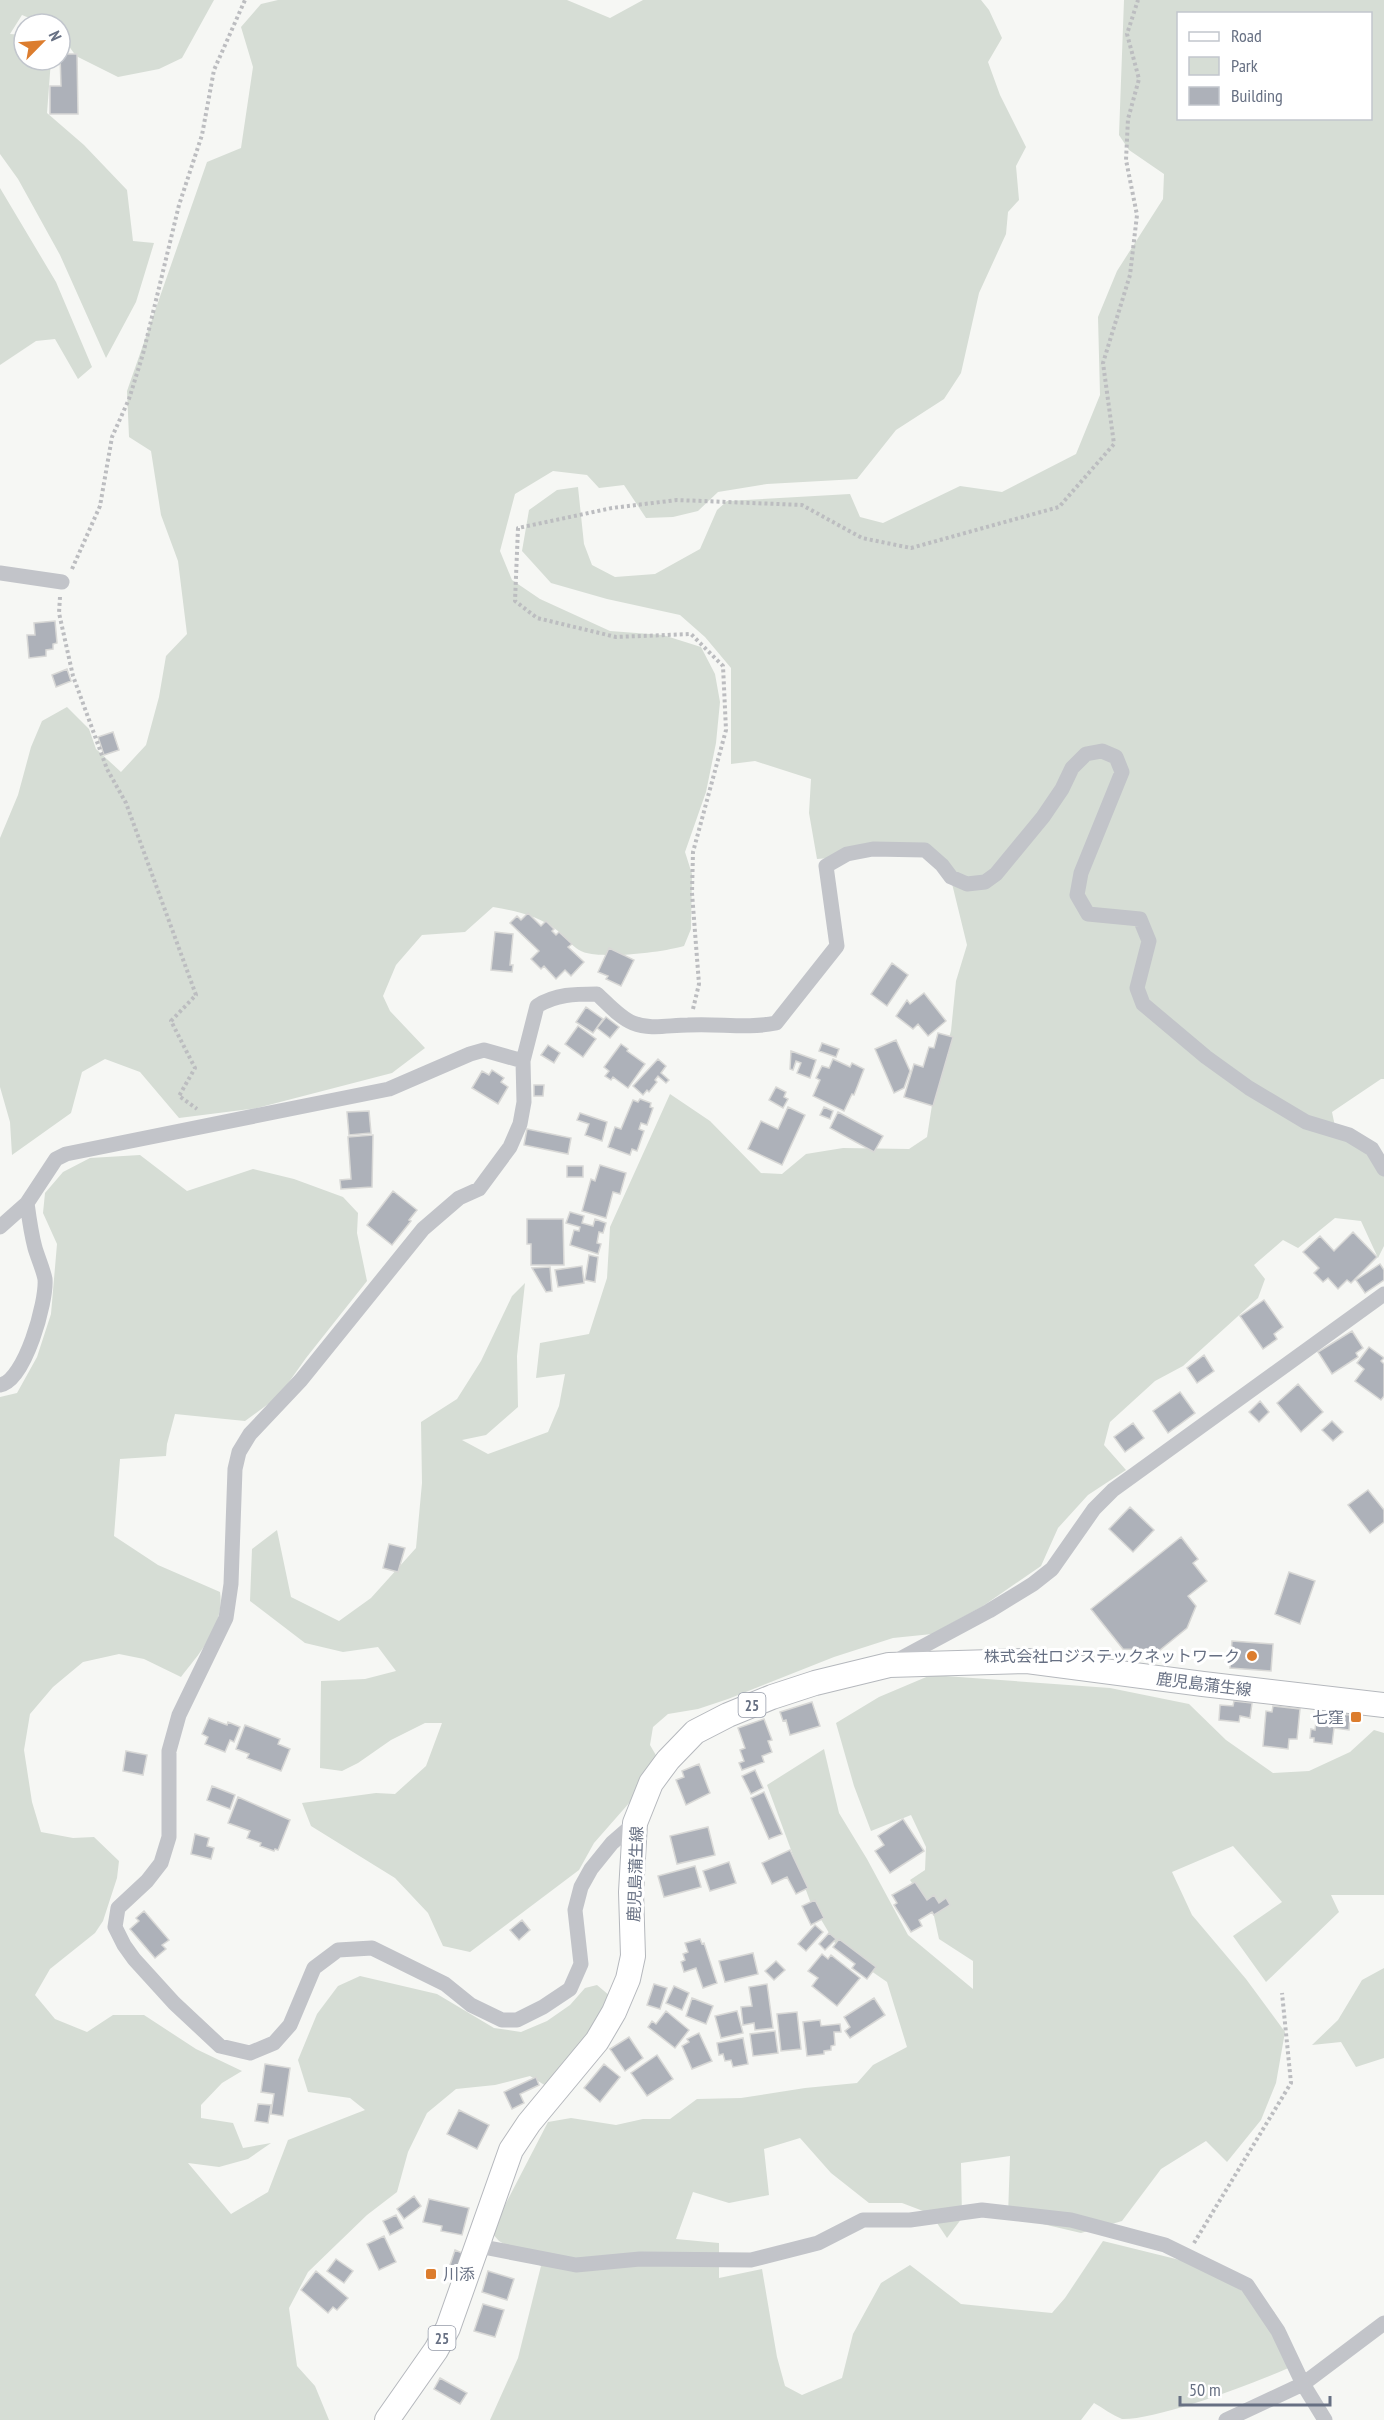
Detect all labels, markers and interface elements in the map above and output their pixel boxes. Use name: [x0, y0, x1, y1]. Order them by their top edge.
north arrow: [12, 12, 72, 72]
legend: [1177, 12, 1372, 120]
text: Road: [1231, 24, 1262, 47]
text: N: [45, 28, 66, 44]
text: Park: [1231, 54, 1258, 77]
text: Building: [1231, 84, 1283, 107]
place label: 株式会社ロジステックネットワーク: [984, 1646, 1240, 1666]
marker: 株式会社ロジステックネットワーク: [1245, 1649, 1259, 1663]
street label: 鹿児島蒲生線: [1155, 1668, 1253, 1700]
road number: 25: [738, 1693, 766, 1717]
place label: 七窪: [1312, 1707, 1344, 1727]
marker: 七窪: [1349, 1710, 1363, 1724]
street label: 鹿児島蒲生線: [623, 1826, 647, 1922]
place label: 川添: [443, 2264, 475, 2284]
marker: 川添: [424, 2267, 438, 2281]
road number: 25: [428, 2326, 456, 2350]
scale bar: [1180, 2369, 1330, 2407]
text: 50 m: [1189, 2378, 1221, 2401]

